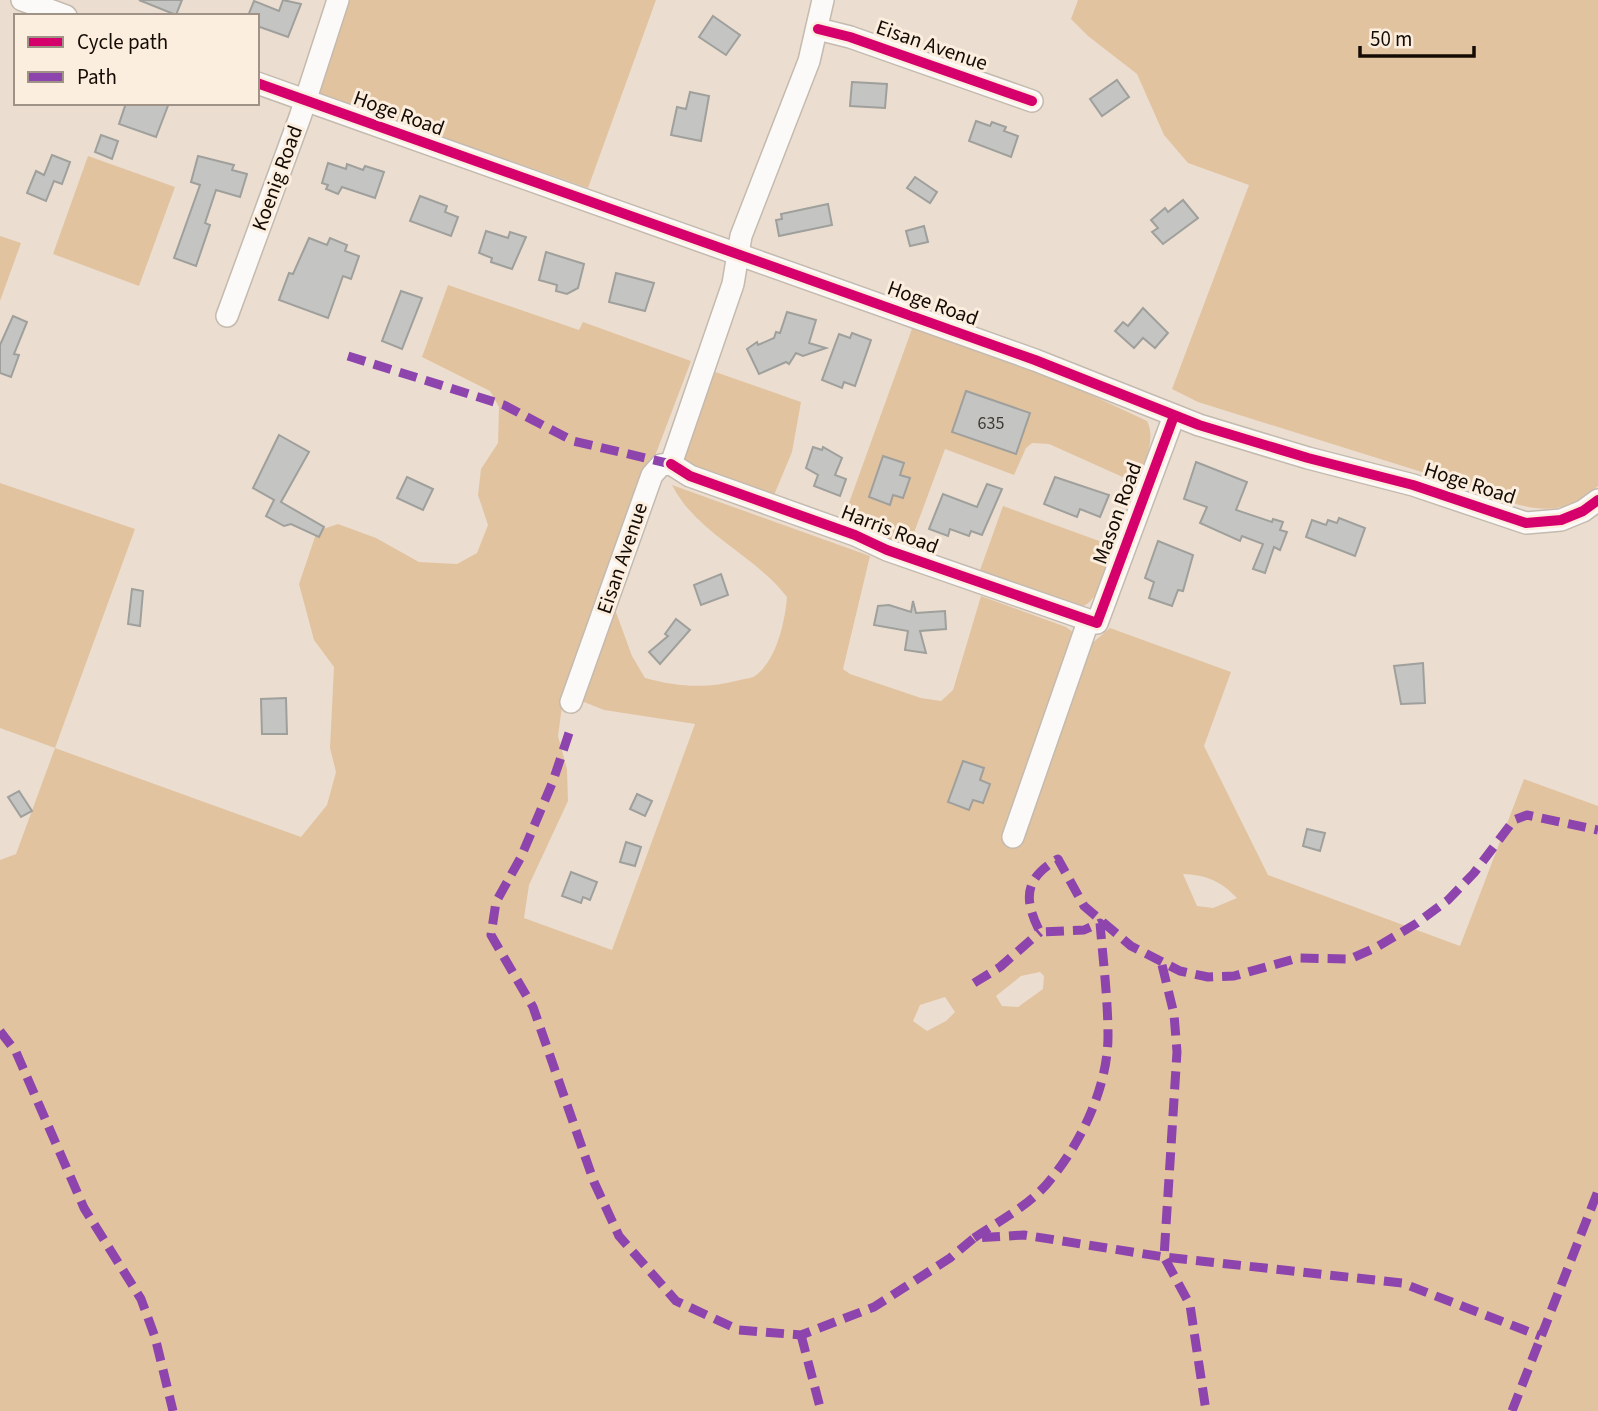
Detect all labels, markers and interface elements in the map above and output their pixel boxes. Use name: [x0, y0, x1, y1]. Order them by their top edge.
street label: Eisan Avenue: [872, 12, 992, 78]
legend: [14, 14, 259, 105]
scale bar: [1360, 14, 1474, 58]
text: 50 m: [1370, 24, 1412, 54]
text: Cycle path: [77, 27, 168, 57]
text: Path: [77, 62, 117, 92]
street label: Hoge Road: [349, 83, 449, 143]
street label: Koenig Road: [244, 121, 310, 235]
street label: Hoge Road: [883, 273, 983, 333]
house number: 635: [978, 411, 1004, 436]
street label: Hoge Road: [1420, 454, 1520, 512]
street label: Mason Road: [1085, 458, 1149, 568]
street label: Harris Road: [837, 497, 943, 561]
street label: Eisan Avenue: [589, 498, 655, 618]

